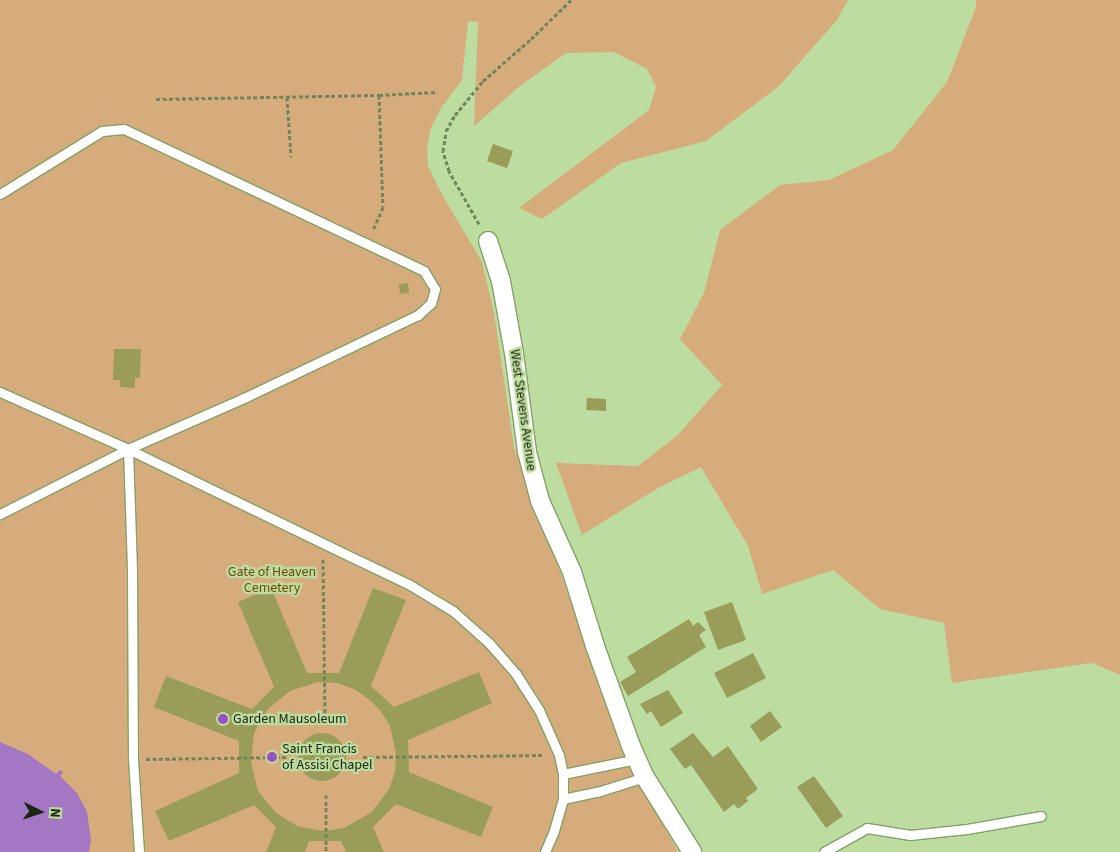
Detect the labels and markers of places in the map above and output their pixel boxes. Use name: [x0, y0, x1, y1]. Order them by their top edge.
place label: Garden Mausoleum: [233, 711, 347, 727]
marker: Garden Mausoleum: [217, 713, 229, 725]
place label: Saint Francis of Assisi Chapel: [282, 741, 373, 774]
marker: Saint Francis of Assisi Chapel: [266, 751, 278, 763]

